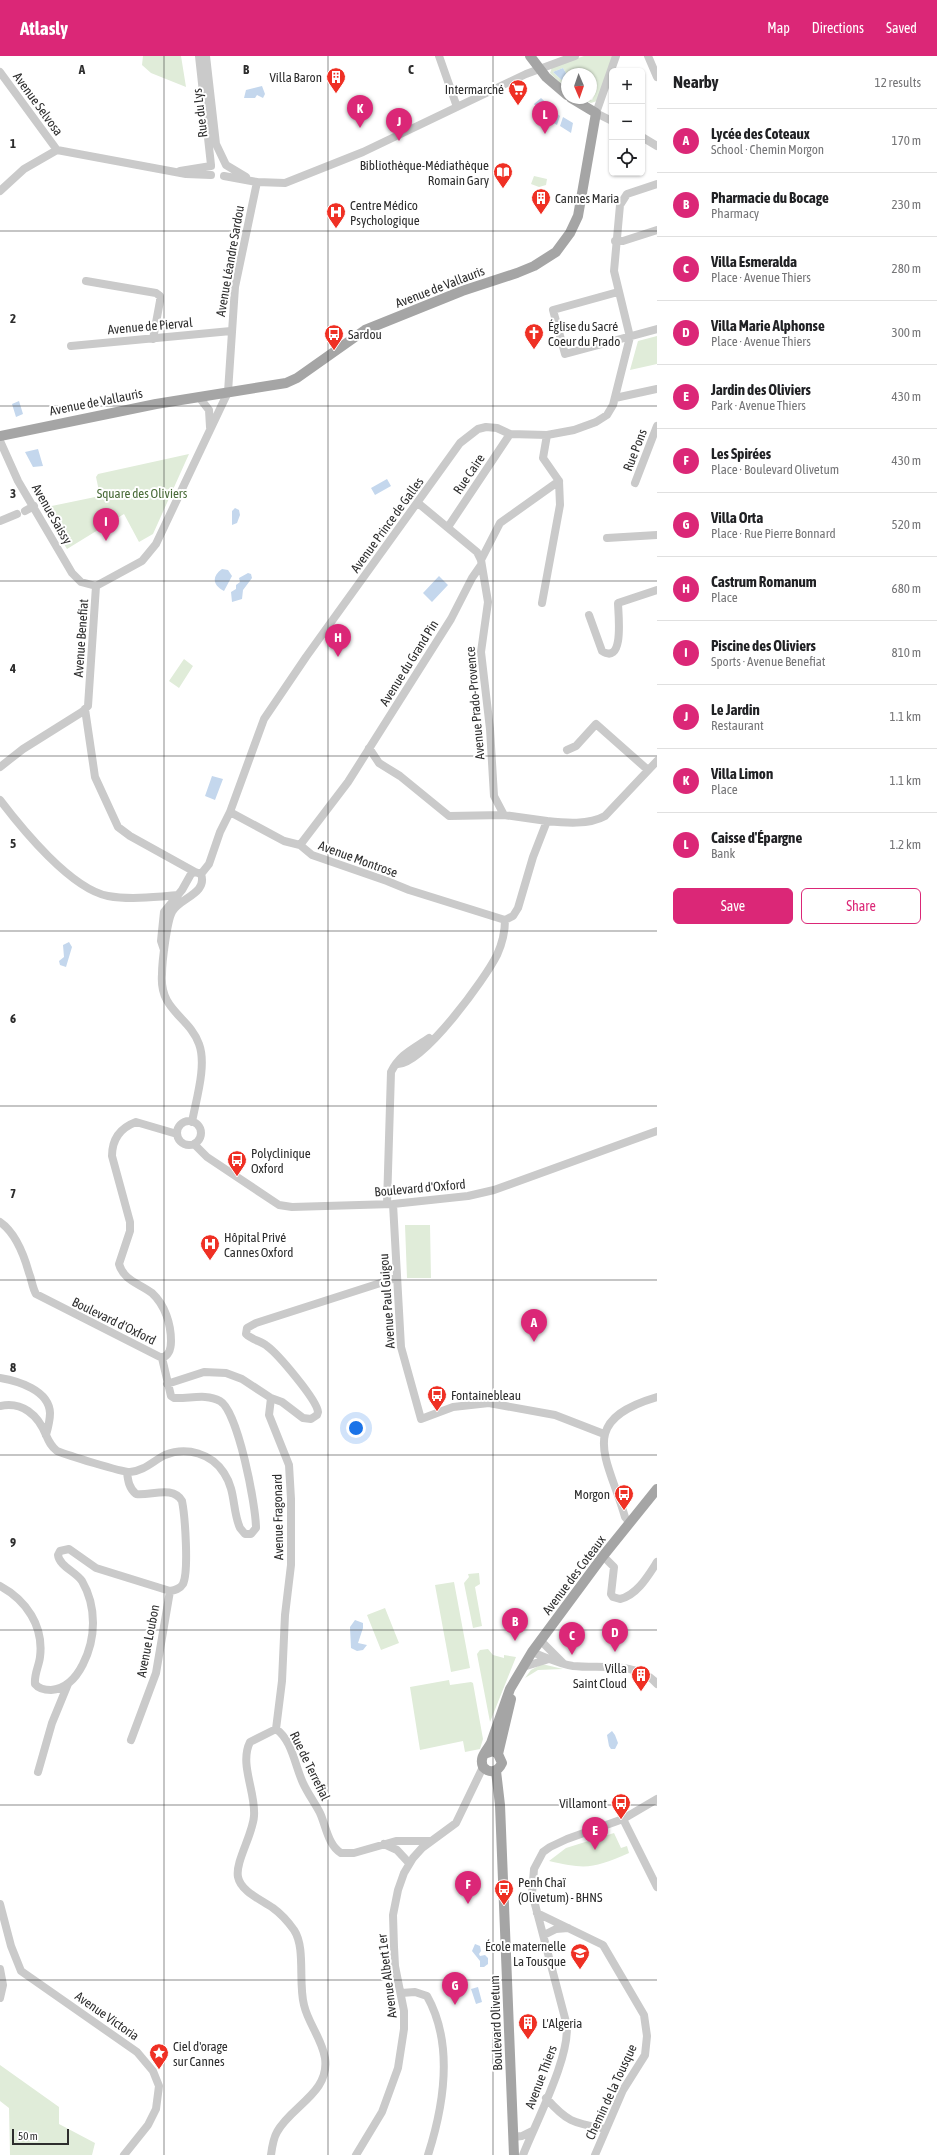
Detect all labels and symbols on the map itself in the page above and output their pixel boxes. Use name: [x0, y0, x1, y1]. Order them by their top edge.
text: A: [78, 62, 86, 77]
text: B: [243, 62, 250, 77]
text: C: [408, 62, 414, 77]
building icon: Villa Baron: [325, 66, 347, 94]
north arrow: [561, 68, 597, 104]
street label: Avenue Selvosa: [10, 69, 66, 139]
place label: Villa Baron: [269, 70, 322, 85]
supermarket icon: Intermarché: [507, 78, 529, 106]
place label: Intermarché: [445, 82, 504, 97]
street label: Rue du Lys: [190, 87, 210, 138]
pin: K: [347, 95, 373, 128]
pin: L: [532, 101, 558, 134]
pin: J: [386, 108, 412, 141]
text: 1: [10, 136, 16, 151]
place label: Bibliothèque-Médiathèque Romain Gary: [360, 158, 490, 188]
library icon: Bibliothèque-Médiathèque Romain Gary: [492, 161, 514, 189]
building icon: Cannes Maria: [530, 187, 552, 215]
place label: Cannes Maria: [555, 191, 619, 206]
place label: Centre Médico Psychologique: [350, 198, 420, 228]
hospital icon: Centre Médico Psychologique: [325, 201, 347, 229]
street label: Avenue Léandre Sardou: [213, 204, 247, 318]
street label: Avenue de Vallauris: [393, 263, 487, 311]
text: 2: [10, 311, 16, 326]
street label: Avenue de Pierval: [107, 315, 194, 337]
place label: Église du Sacré Coeur du Prado: [548, 319, 620, 349]
church icon: Église du Sacré Coeur du Prado: [523, 322, 545, 350]
bus stop icon: Sardou: [323, 323, 345, 351]
place label: Sardou: [348, 327, 382, 342]
street label: Avenue de Vallauris: [48, 386, 144, 418]
street label: Rue Pons: [620, 427, 650, 473]
street label: Rue Caire: [450, 451, 488, 497]
street label: Avenue Prince de Galles: [347, 474, 427, 575]
street label: Avenue Saissy: [29, 481, 76, 547]
text: 3: [10, 486, 16, 501]
park label: Square des Oliviers: [97, 486, 188, 501]
pin: I: [93, 508, 119, 541]
street label: Avenue Benefiat: [71, 598, 91, 678]
street label: Avenue du Grand Pin: [377, 617, 441, 709]
pin: H: [325, 624, 351, 657]
street label: Avenue Prado-Provence: [463, 646, 487, 760]
text: 4: [9, 661, 16, 676]
text: 5: [10, 836, 16, 851]
street label: Avenue Montrose: [316, 838, 400, 880]
text: 6: [10, 1011, 16, 1026]
place label: Polyclinique Oxford: [251, 1146, 311, 1176]
bus stop icon: Polyclinique Oxford: [226, 1149, 248, 1177]
street label: Boulevard d'Oxford: [374, 1177, 466, 1199]
text: 7: [10, 1186, 16, 1201]
place label: Hôpital Privé Cannes Oxford: [224, 1230, 293, 1260]
hospital icon: Hôpital Privé Cannes Oxford: [199, 1233, 221, 1261]
street label: Avenue Paul Guigou: [376, 1253, 398, 1349]
street label: Boulevard d'Oxford: [70, 1294, 158, 1348]
pin: A: [521, 1309, 547, 1342]
text: 8: [10, 1360, 16, 1375]
bus stop icon: Fontainebleau: [426, 1384, 448, 1412]
place label: Fontainebleau: [451, 1388, 521, 1403]
your location: [346, 1418, 366, 1438]
street label: Avenue Fragonard: [270, 1474, 286, 1560]
bus stop icon: Morgon: [613, 1483, 635, 1511]
place label: Morgon: [574, 1487, 610, 1502]
street label: Avenue des Coteaux: [539, 1532, 609, 1618]
text: 9: [10, 1535, 16, 1550]
street label: Avenue Loubon: [134, 1603, 162, 1679]
pin: B: [502, 1608, 528, 1641]
pin: D: [602, 1619, 628, 1652]
pin: C: [559, 1622, 585, 1655]
place label: Villa Saint Cloud: [573, 1661, 627, 1691]
building icon: Villa Saint Cloud: [630, 1664, 652, 1692]
street label: Rue de Terrefial: [287, 1729, 333, 1803]
bus stop icon: Villamont: [610, 1792, 632, 1820]
place label: Villamont: [559, 1796, 607, 1811]
pin: E: [582, 1817, 608, 1850]
pin: F: [455, 1871, 481, 1904]
place label: Penh Chaï (Olivetum) - BHNS: [518, 1875, 603, 1905]
bus stop icon: Penh Chaï (Olivetum) - BHNS: [493, 1878, 515, 1906]
street label: Avenue Albert 1er: [374, 1933, 400, 2019]
place label: École maternelle La Tousque: [485, 1939, 566, 1969]
school or university icon: École maternelle La Tousque: [569, 1942, 591, 1970]
pin: G: [442, 1972, 468, 2005]
street label: Boulevard Olivetum: [487, 1975, 505, 2071]
street label: Avenue Victoria: [72, 1988, 142, 2044]
building icon: L'Algeria: [517, 2012, 539, 2040]
place label: L'Algeria: [542, 2016, 582, 2031]
place label: Ciel d'orage sur Cannes: [173, 2039, 228, 2069]
place icon: Ciel d'orage sur Cannes: [148, 2042, 170, 2070]
street label: Chemin de la Tousque: [582, 2042, 640, 2142]
street label: Avenue Thiers: [522, 2043, 560, 2111]
scale bar: [12, 2127, 69, 2146]

